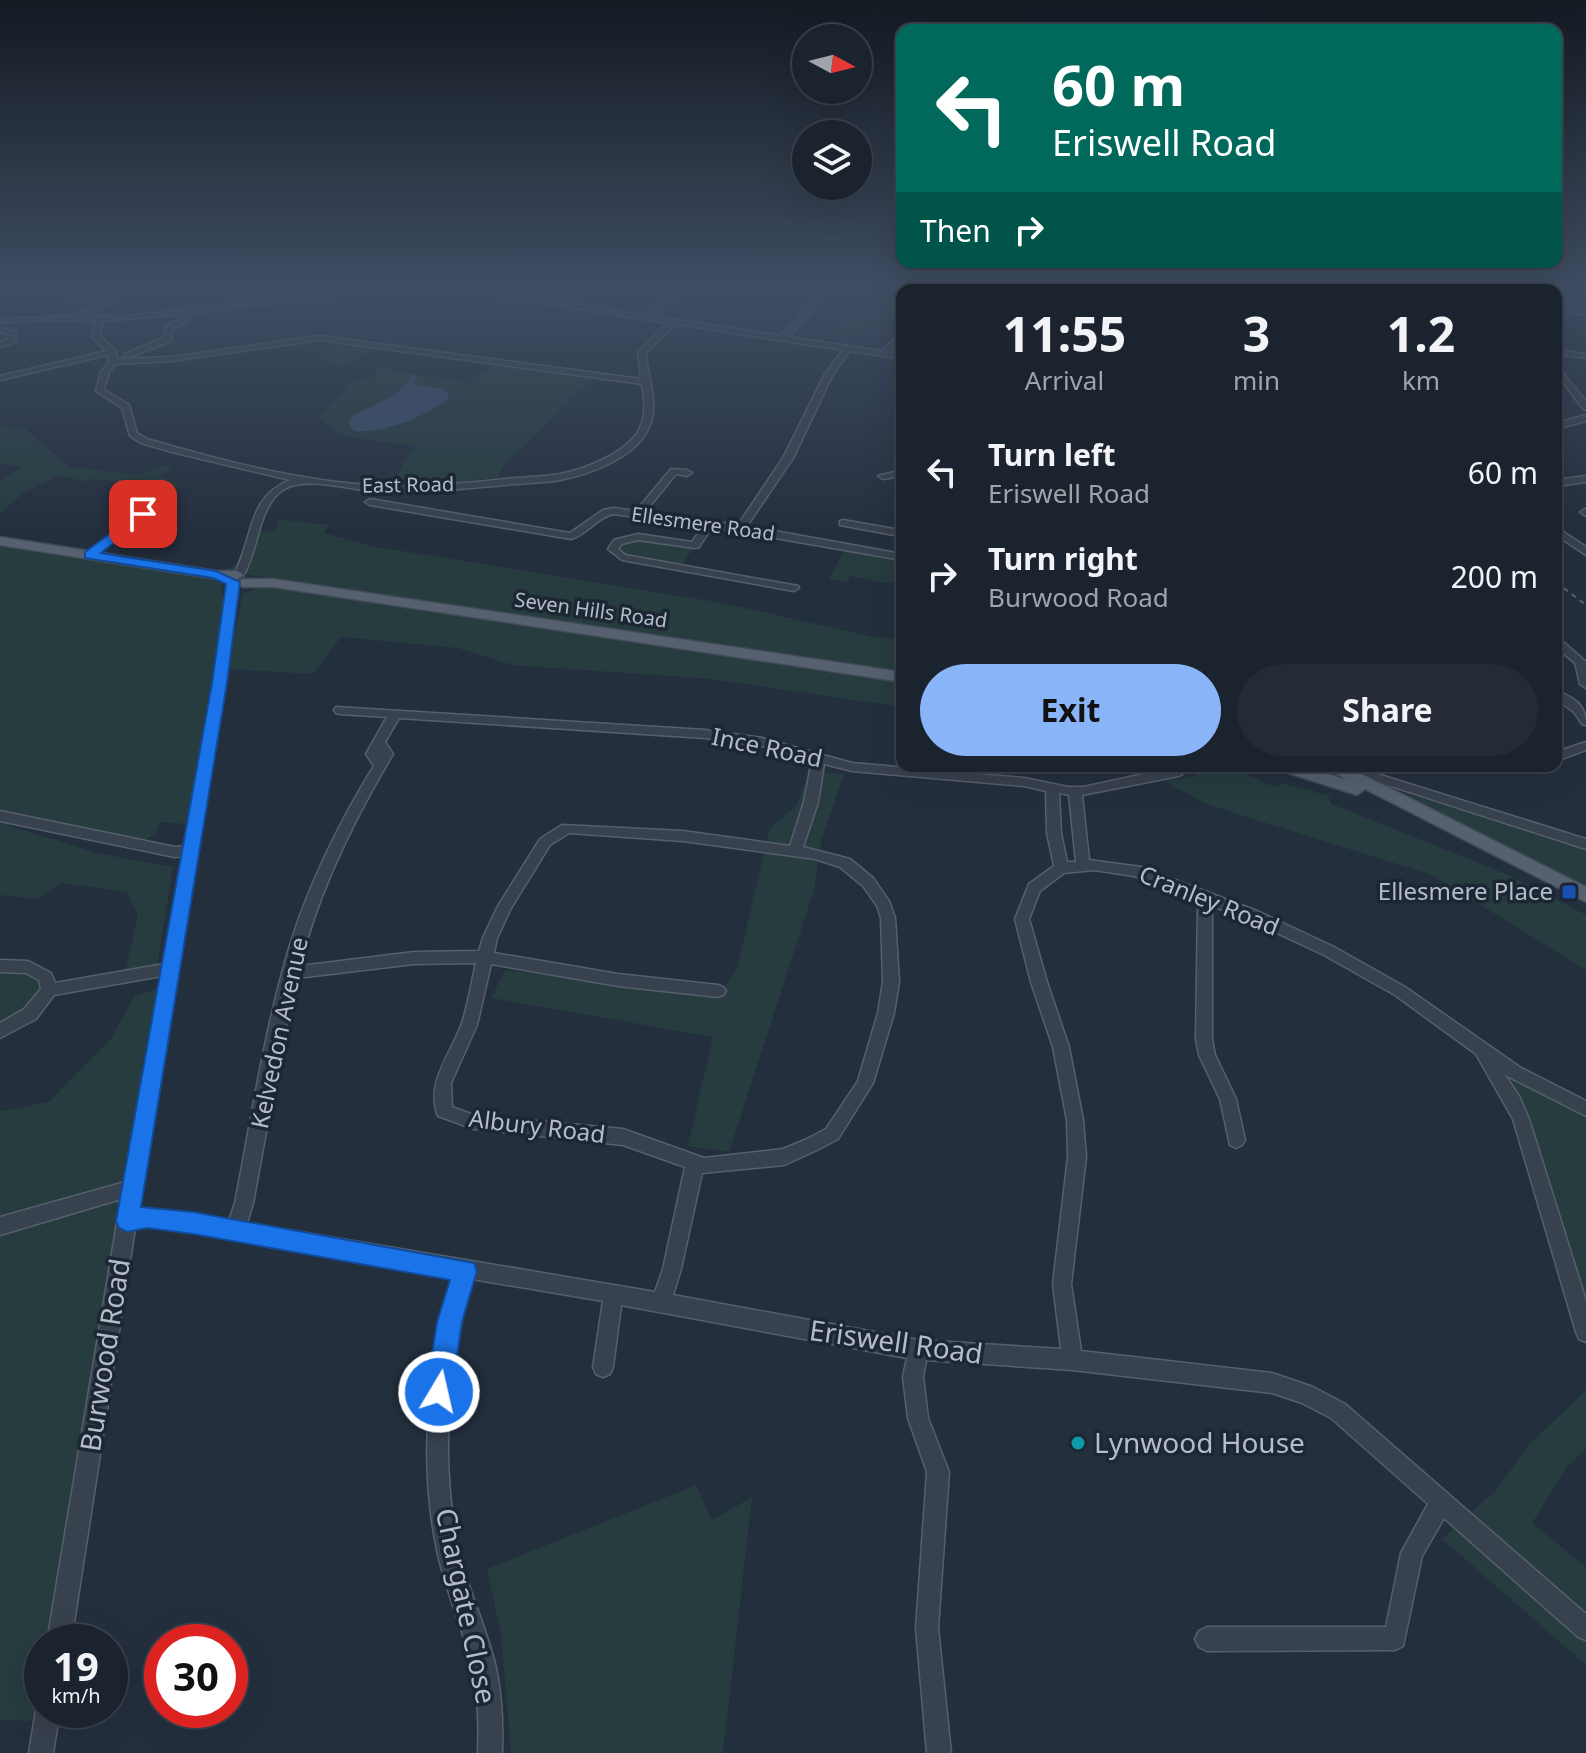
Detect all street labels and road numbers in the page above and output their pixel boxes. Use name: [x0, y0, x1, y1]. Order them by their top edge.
street label: East Road: [362, 470, 454, 499]
street label: Ellesmere Road: [630, 500, 777, 547]
street label: Seven Hills Road: [513, 585, 669, 634]
street label: Ince Road: [709, 719, 825, 774]
street label: Cranley Road: [1135, 857, 1284, 943]
street label: Kelvedon Avenue: [242, 934, 315, 1131]
street label: Albury Road: [467, 1101, 607, 1150]
street label: Burwood Road: [70, 1256, 138, 1454]
street label: Eriswell Road: [807, 1310, 985, 1372]
street label: Chargate Close: [428, 1504, 506, 1707]

